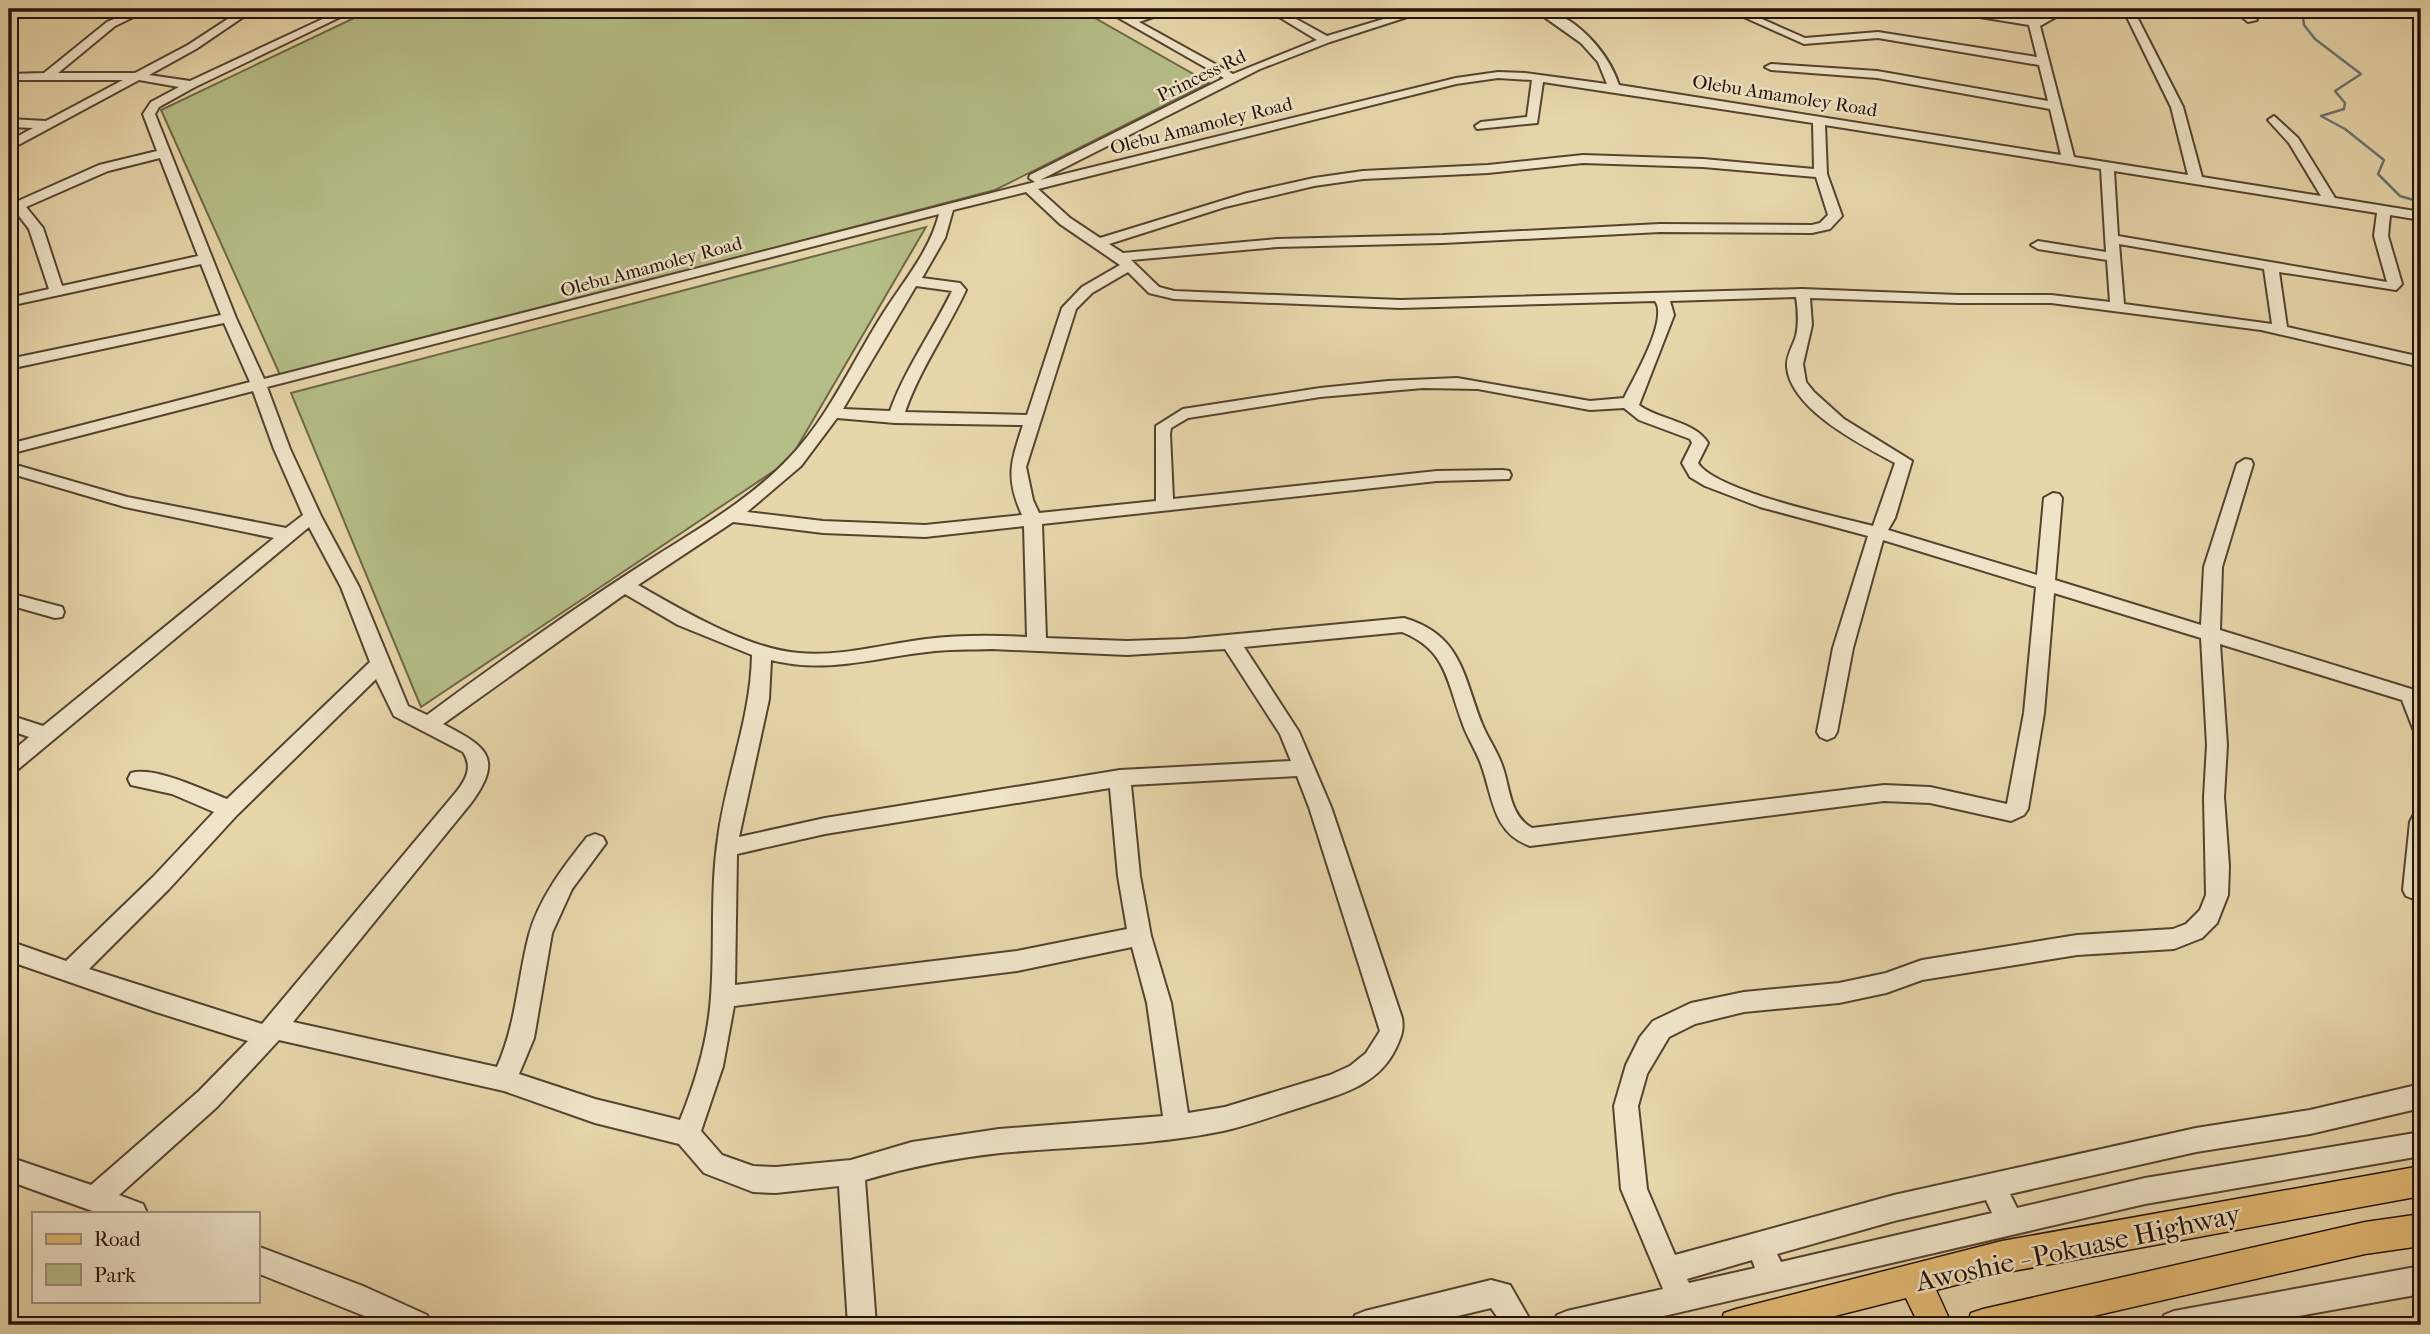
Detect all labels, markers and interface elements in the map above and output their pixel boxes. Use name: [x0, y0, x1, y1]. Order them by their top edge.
street label: Princess Rd: [1153, 45, 1250, 107]
street label: Olebu Amamoley Road: [1691, 70, 1880, 122]
street label: Olebu Amamoley Road: [1108, 93, 1295, 159]
street label: Olebu Amamoley Road: [558, 232, 745, 302]
street label: Awoshie - Pokuase Highway: [1912, 1197, 2244, 1298]
legend: [32, 1212, 259, 1302]
text: Road: [94, 1227, 141, 1251]
text: Park: [94, 1263, 136, 1287]

